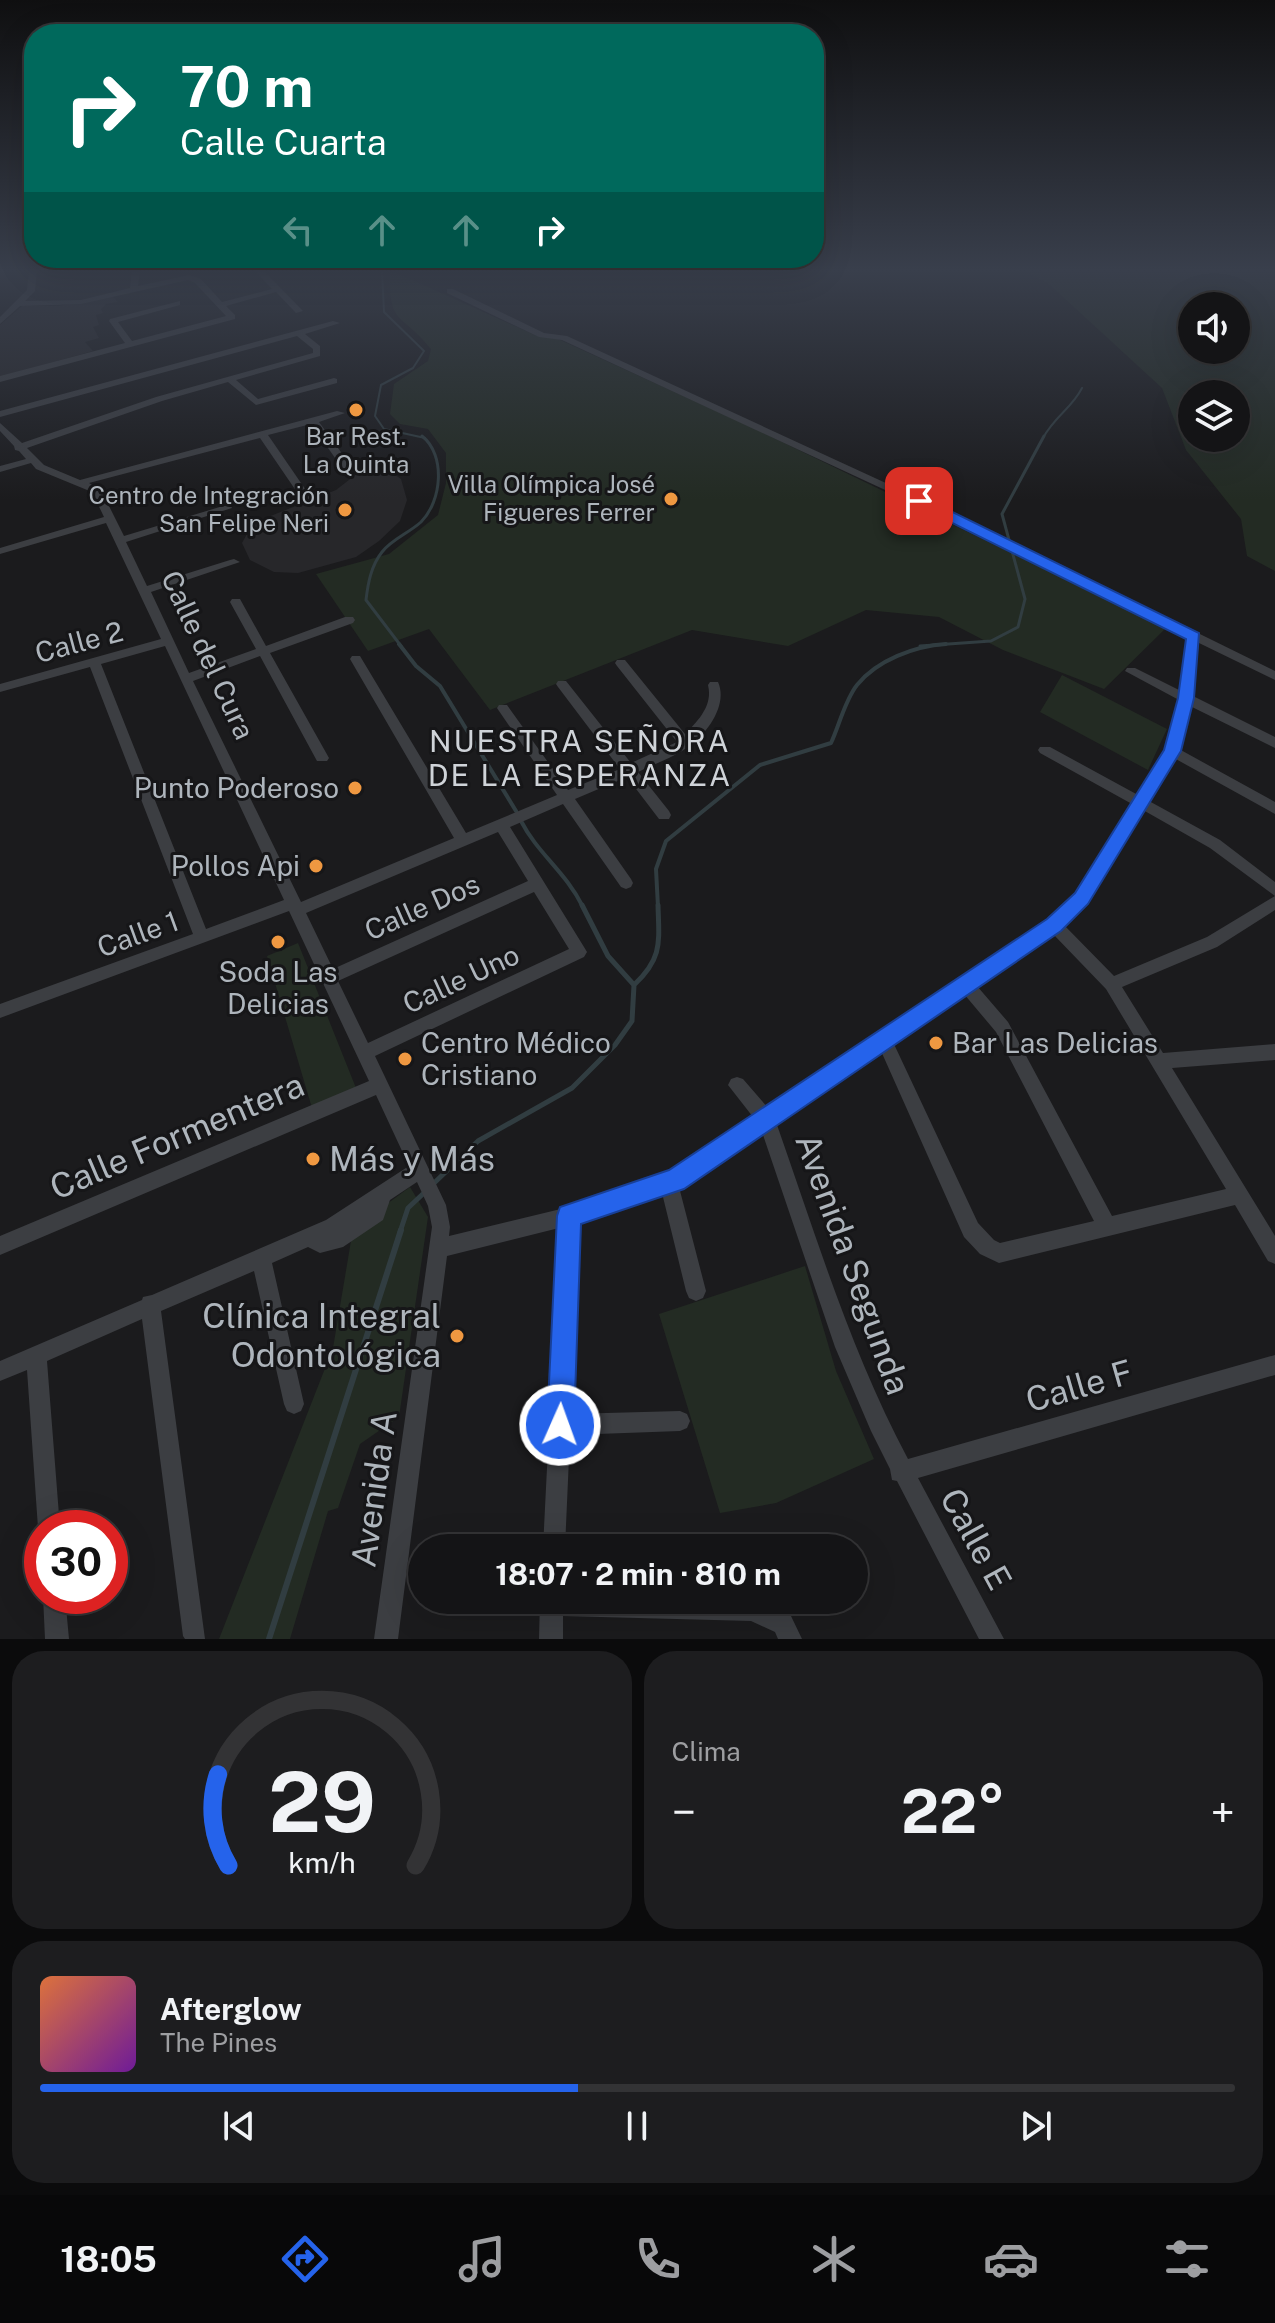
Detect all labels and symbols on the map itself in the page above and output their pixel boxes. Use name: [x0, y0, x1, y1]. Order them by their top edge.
marker: Bar Rest. La Quinta: [347, 401, 365, 419]
place label: Bar Rest. La Quinta: [303, 422, 409, 478]
pin: [885, 467, 953, 535]
place label: Villa Olímpica José Figueres Ferrer: [447, 470, 655, 526]
place label: Centro de Integración San Felipe Neri: [88, 481, 329, 537]
marker: Villa Olímpica José Figueres Ferrer: [662, 490, 680, 508]
marker: Centro de Integración San Felipe Neri: [336, 501, 354, 519]
street label: Calle del Cura: [155, 565, 262, 744]
street label: Calle 2: [31, 614, 126, 669]
district label: NUESTRA SEÑORA DE LA ESPERANZA: [428, 723, 732, 793]
place label: Punto Poderoso: [134, 771, 339, 804]
marker: Punto Poderoso: [346, 779, 364, 797]
place label: Pollos Api: [171, 849, 300, 882]
marker: Pollos Api: [307, 857, 325, 875]
street label: Calle Dos: [359, 867, 484, 946]
street label: Calle 1: [93, 904, 183, 963]
marker: Soda Las Delicias: [269, 933, 287, 951]
street label: Calle Uno: [397, 937, 524, 1020]
place label: Soda Las Delicias: [219, 955, 337, 1020]
place label: Centro Médico Cristiano: [421, 1026, 611, 1091]
place label: Bar Las Delicias: [952, 1026, 1158, 1059]
marker: Bar Las Delicias: [927, 1034, 945, 1052]
marker: Centro Médico Cristiano: [396, 1050, 414, 1068]
street label: Calle Formentera: [44, 1064, 310, 1208]
street label: Avenida Segunda: [787, 1128, 919, 1400]
place label: Más y Más: [329, 1139, 495, 1179]
marker: Más y Más: [304, 1150, 322, 1168]
place label: Clínica Integral Odontológica: [202, 1296, 441, 1375]
marker: Clínica Integral Odontológica: [448, 1327, 466, 1345]
street label: Calle F: [1021, 1352, 1137, 1420]
position arrow: [518, 1383, 602, 1467]
street label: Avenida A: [343, 1408, 405, 1570]
street label: Calle E: [932, 1481, 1020, 1597]
speed limit sign: 30: [24, 1510, 128, 1614]

